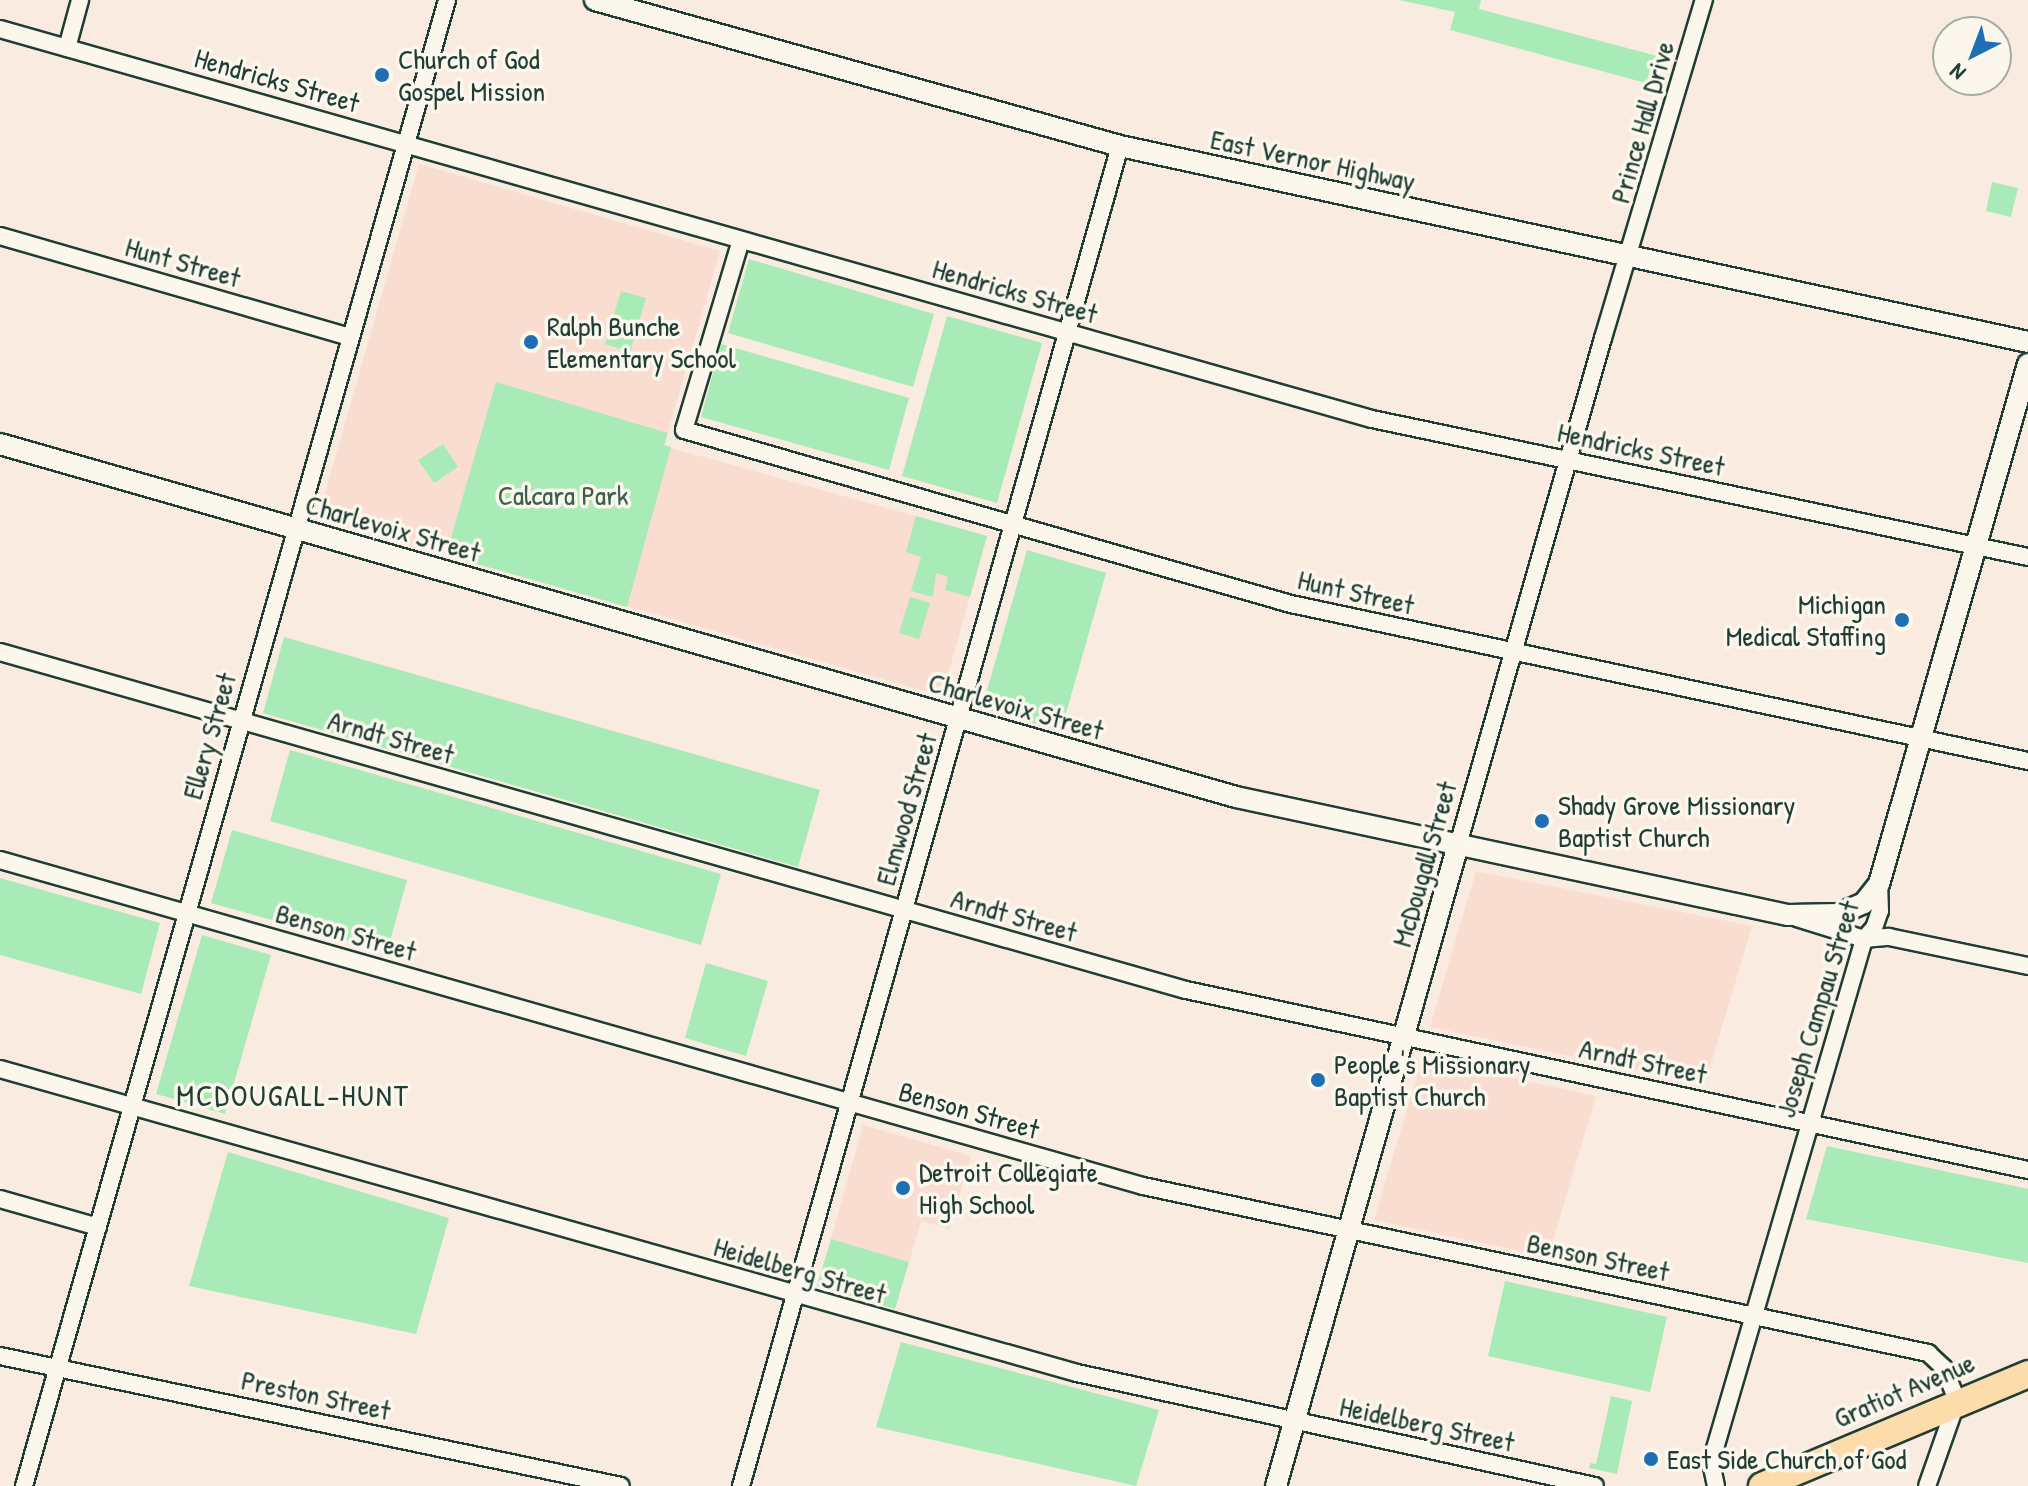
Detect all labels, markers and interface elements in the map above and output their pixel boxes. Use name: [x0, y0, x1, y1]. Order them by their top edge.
north arrow: [1932, 16, 2012, 96]
street label: Prince Hall Drive: [1603, 37, 1681, 207]
street label: Hendricks Street: [191, 40, 363, 120]
place label: Church of God Gospel Mission: [398, 42, 545, 108]
text: N: [1943, 57, 1972, 87]
marker: Church of God Gospel Mission: [373, 66, 391, 84]
street label: East Vernor Highway: [1208, 122, 1418, 198]
street label: Hunt Street: [122, 230, 244, 294]
street label: Hendricks Street: [929, 251, 1101, 331]
place label: Ralph Bunche Elementary School: [547, 309, 736, 375]
marker: Ralph Bunche Elementary School: [522, 333, 540, 351]
street label: Hendricks Street: [1554, 415, 1728, 483]
park label: Calcara Park: [498, 478, 628, 512]
street label: Charlevoix Street: [302, 487, 484, 569]
street label: Hunt Street: [1295, 562, 1417, 622]
place label: Michigan Medical Staffing: [1726, 587, 1886, 653]
marker: Michigan Medical Staffing: [1893, 611, 1911, 629]
street label: Charlevoix Street: [925, 665, 1107, 747]
street label: Ellery Street: [175, 669, 243, 803]
street label: Arndt Street: [324, 703, 458, 771]
street label: Elmwood Street: [868, 729, 944, 889]
street label: McDougall Street: [1384, 777, 1464, 951]
place label: Shady Grove Missionary Baptist Church: [1558, 788, 1795, 854]
marker: Shady Grove Missionary Baptist Church: [1533, 812, 1551, 830]
street label: Arndt Street: [947, 881, 1081, 949]
street label: Benson Street: [272, 896, 420, 968]
street label: Joseph Campau Street: [1768, 897, 1866, 1121]
street label: Arndt Street: [1576, 1031, 1710, 1091]
place label: People's Missionary Baptist Church: [1334, 1047, 1531, 1113]
marker: People's Missionary Baptist Church: [1309, 1071, 1327, 1089]
street label: Benson Street: [895, 1074, 1043, 1146]
district label: MCDOUGALL-HUNT: [176, 1077, 410, 1113]
place label: Detroit Collegiate High School: [919, 1155, 1098, 1221]
marker: Detroit Collegiate High School: [894, 1179, 912, 1197]
street label: Benson Street: [1524, 1226, 1672, 1288]
street label: Heidelberg Street: [710, 1229, 890, 1311]
street label: Gratiot Avenue: [1829, 1345, 1979, 1435]
street label: Preston Street: [238, 1363, 394, 1427]
street label: Heidelberg Street: [1337, 1389, 1517, 1459]
place label: East Side Church of God: [1667, 1442, 1906, 1476]
marker: East Side Church of God: [1642, 1450, 1660, 1468]

